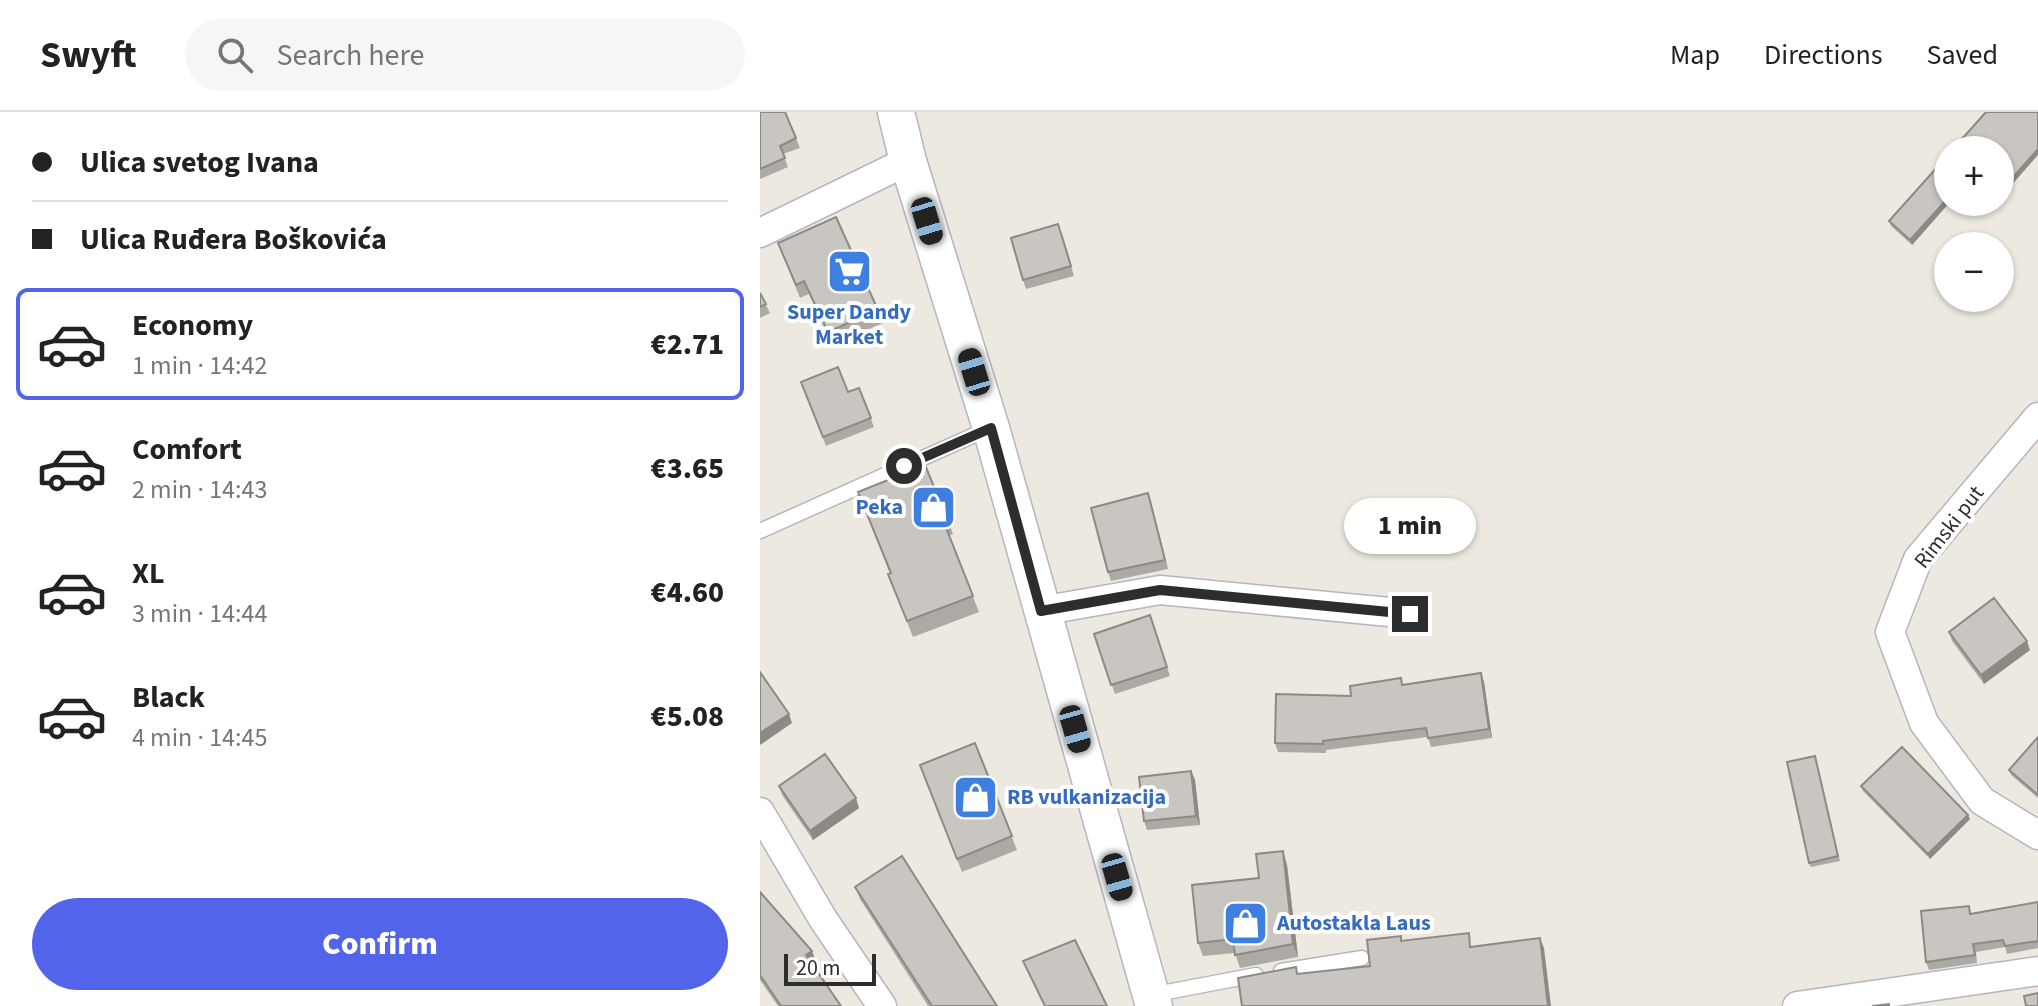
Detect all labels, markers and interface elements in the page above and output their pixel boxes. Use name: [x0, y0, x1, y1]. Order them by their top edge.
search box: [185, 19, 745, 91]
text: Swyft: [40, 28, 137, 82]
icon: search: [213, 33, 257, 77]
text: Search here: [277, 34, 424, 77]
text: Map: [1670, 35, 1720, 75]
text: Directions: [1764, 35, 1883, 75]
text: Saved: [1927, 35, 1998, 75]
map controls: [1934, 136, 2014, 312]
button: +: [1934, 136, 2014, 216]
text: Ulica svetog Ivana: [80, 141, 319, 184]
car: [909, 195, 945, 247]
text: Ulica Ruđera Boškovića: [80, 218, 387, 261]
button: −: [1934, 232, 2014, 312]
supermarket icon: Super Dandy Market: [825, 247, 873, 295]
place label: Super Dandy Market: [787, 296, 912, 353]
text: Economy: [132, 304, 253, 347]
icon: car: [36, 308, 108, 380]
text: €2.71: [651, 323, 724, 366]
car: [956, 346, 992, 398]
text: 1 min · 14:42: [132, 347, 267, 384]
text: Comfort: [132, 428, 242, 471]
icon: car: [36, 432, 108, 504]
text: €3.65: [651, 447, 724, 490]
route start: [886, 448, 922, 484]
text: 2 min · 14:43: [132, 471, 267, 508]
street label: Rimski put: [1906, 478, 1992, 575]
shop icon: Peka: [910, 483, 958, 531]
place label: Peka: [856, 491, 903, 523]
callout: 1 min: [1344, 498, 1476, 554]
text: 1 min: [1378, 507, 1442, 544]
text: XL: [132, 552, 165, 595]
icon: car: [36, 556, 108, 628]
text: €4.60: [651, 571, 724, 614]
text: 3 min · 14:44: [132, 595, 267, 632]
route end: [1392, 596, 1428, 632]
text: Black: [132, 676, 205, 719]
icon: car: [36, 680, 108, 752]
text: €5.08: [651, 695, 724, 738]
car: [1057, 703, 1093, 755]
text: 4 min · 14:45: [132, 719, 267, 756]
shop icon: RB vulkanizacija: [952, 773, 1000, 821]
place label: RB vulkanizacija: [1007, 781, 1166, 813]
car: [1099, 851, 1135, 903]
button: Confirm: [32, 898, 728, 990]
shop icon: Autostakla Laus: [1222, 899, 1270, 947]
place label: Autostakla Laus: [1276, 907, 1431, 939]
scale bar: [784, 950, 876, 986]
text: 20 m: [796, 952, 841, 984]

